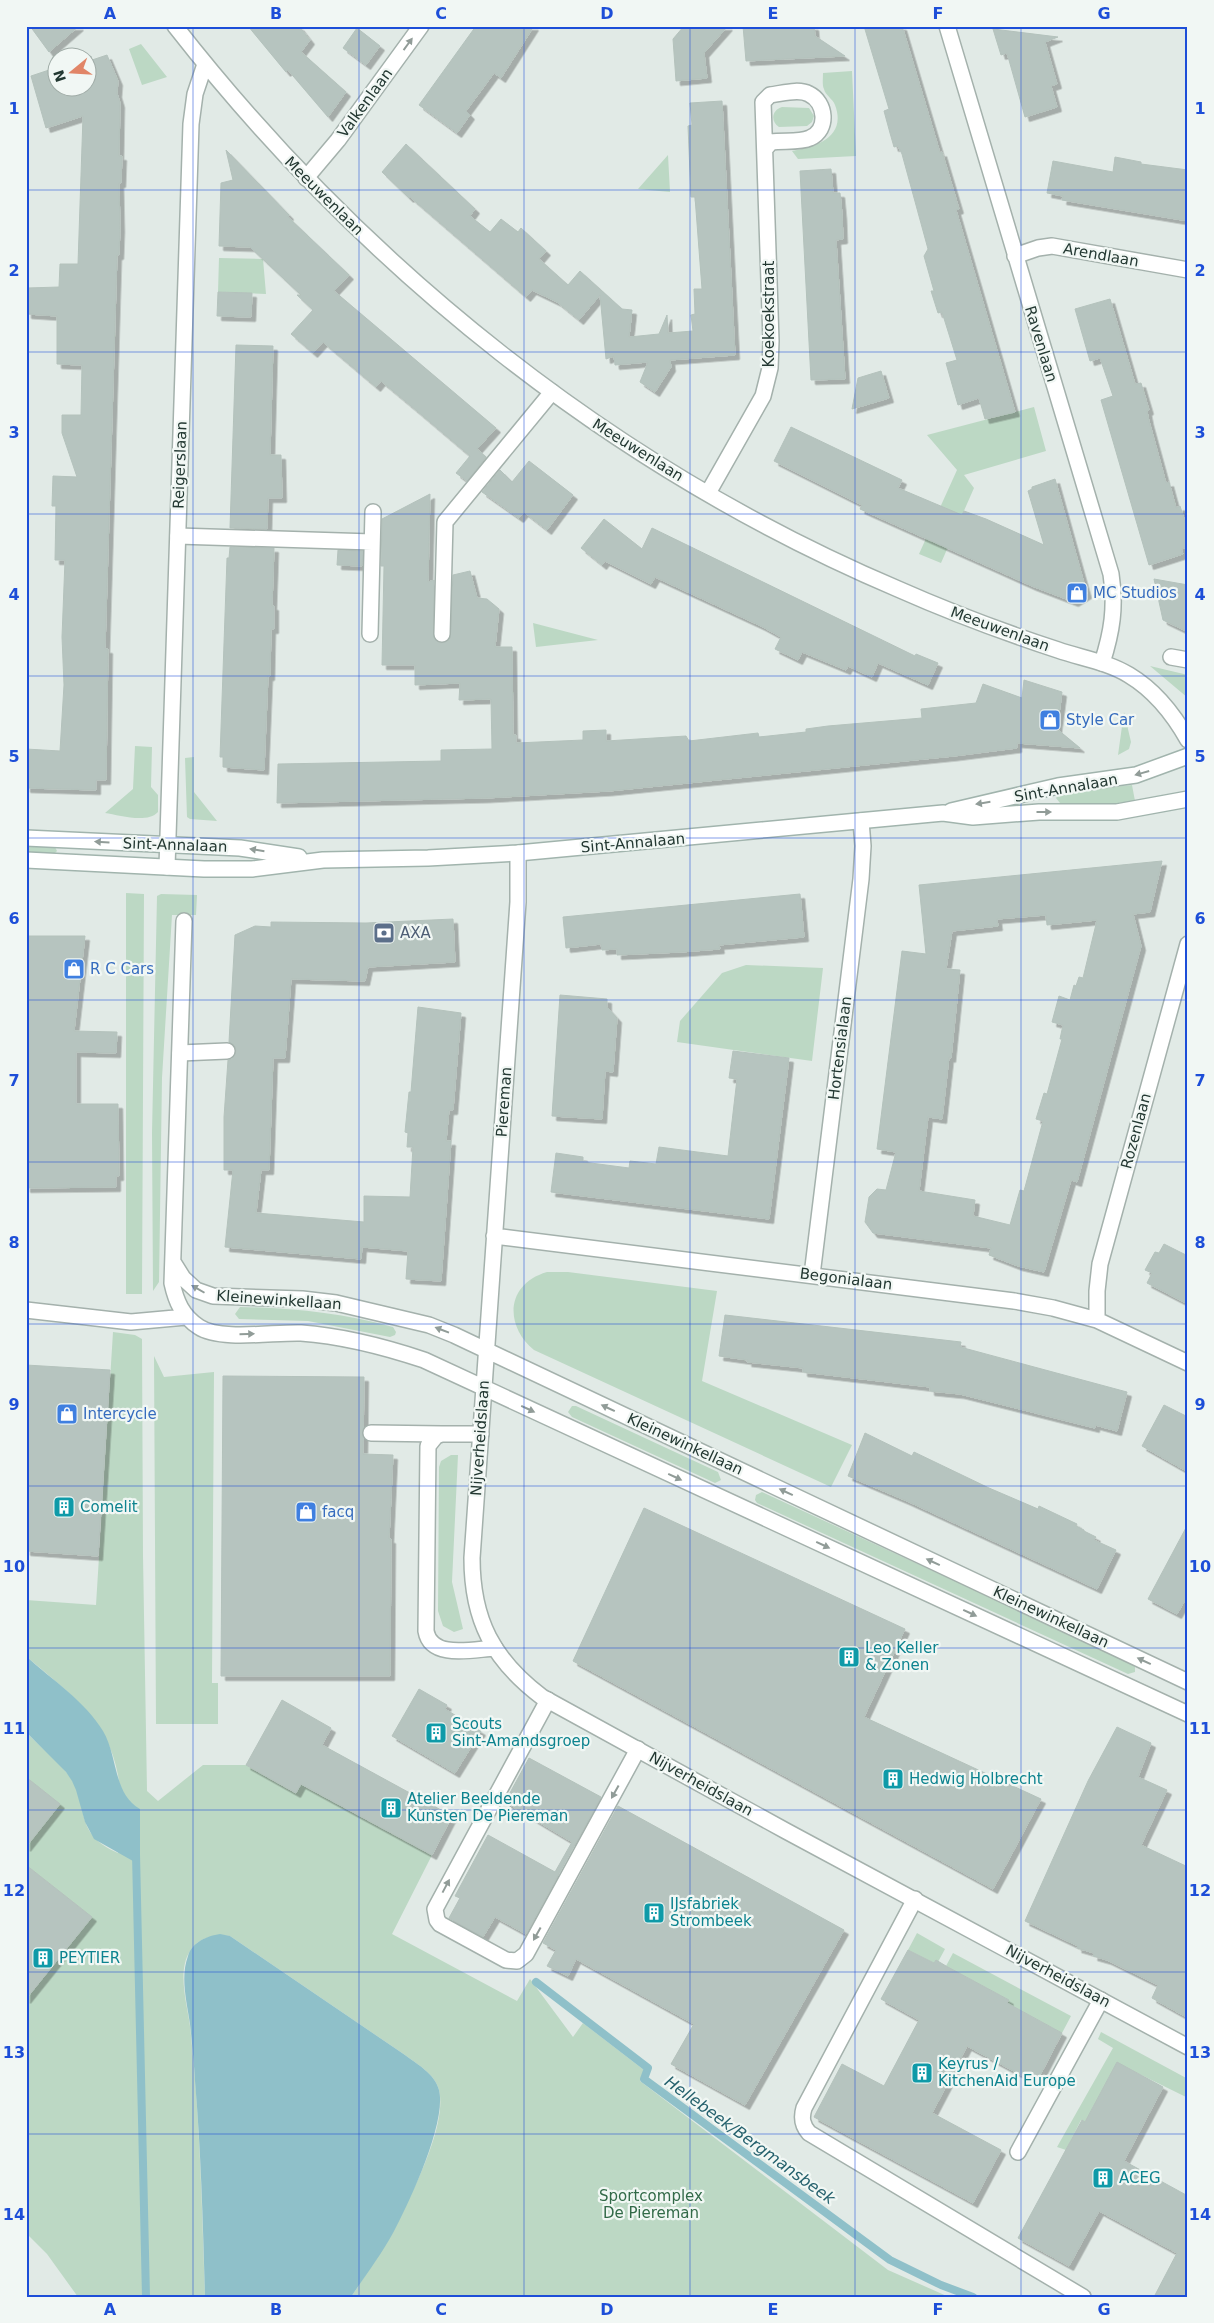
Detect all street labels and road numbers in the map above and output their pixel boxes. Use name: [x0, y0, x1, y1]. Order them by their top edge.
street label: Valkenlaan: [334, 65, 396, 141]
street label: Meeuwenlaan: [281, 153, 367, 239]
street label: Arendlaan: [1062, 240, 1140, 270]
street label: Koekoekstraat: [760, 260, 778, 367]
street label: Ravenlaan: [1021, 304, 1061, 384]
street label: Meeuwenlaan: [589, 415, 687, 485]
street label: Reigerslaan: [169, 421, 191, 509]
street label: Meeuwenlaan: [948, 603, 1052, 655]
street label: Sint-Annalaan: [1013, 770, 1119, 806]
street label: Sint-Annalaan: [580, 829, 686, 857]
street label: Sint-Annalaan: [122, 834, 228, 856]
street label: Hortensialaan: [825, 995, 855, 1101]
street label: Piereman: [493, 1066, 515, 1138]
street label: Rozenlaan: [1117, 1091, 1155, 1171]
street label: Begonialaan: [799, 1264, 893, 1294]
street label: Kleinewinkellaan: [216, 1287, 342, 1313]
street label: Nijverheidslaan: [467, 1380, 493, 1496]
street label: Kleinewinkellaan: [624, 1409, 746, 1479]
street label: Kleinewinkellaan: [990, 1582, 1112, 1652]
street label: Nijverheidslaan: [646, 1748, 756, 1820]
street label: Nijverheidslaan: [1003, 1941, 1113, 2011]

